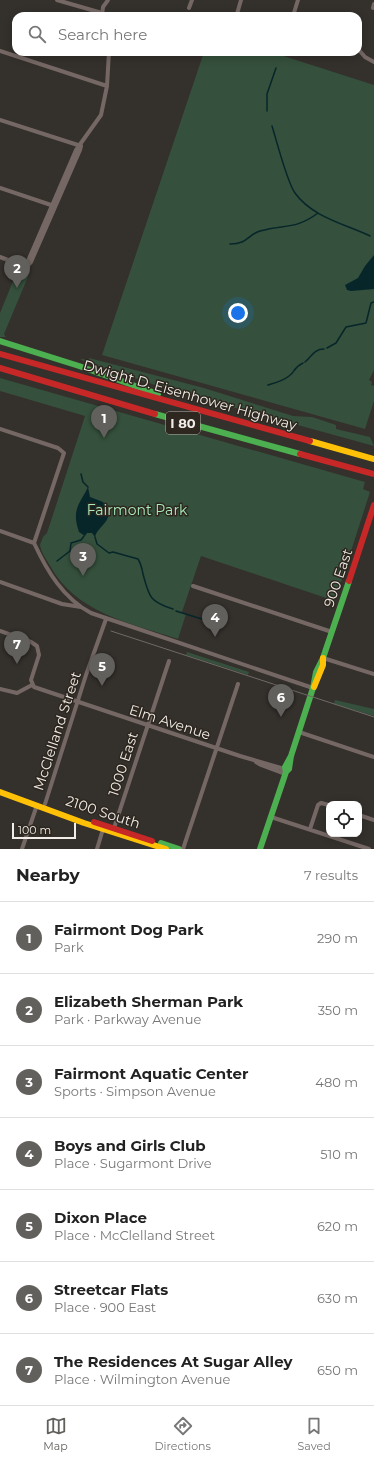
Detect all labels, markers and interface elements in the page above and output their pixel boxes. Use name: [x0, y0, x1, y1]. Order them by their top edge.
search box: [12, 12, 362, 56]
icon: search: [26, 23, 48, 45]
text: Search here: [58, 25, 147, 44]
pin: 2: [4, 255, 30, 288]
your location: [228, 303, 248, 323]
street label: Dwight D. Eisenhower Highway: [81, 356, 299, 434]
pin: 1: [91, 405, 117, 438]
road number: I 80: [166, 412, 200, 434]
park label: Fairmont Park: [87, 501, 188, 519]
pin: 3: [70, 543, 96, 576]
street label: 900 East: [320, 546, 357, 610]
pin: 4: [202, 604, 228, 637]
pin: 7: [4, 631, 30, 664]
pin: 5: [89, 653, 115, 686]
street label: McClelland Street: [29, 669, 85, 793]
pin: 6: [268, 684, 294, 717]
street label: Elm Avenue: [127, 700, 213, 744]
street label: 1000 East: [104, 729, 142, 798]
street label: 2100 South: [64, 792, 142, 832]
map controls: [326, 801, 362, 837]
button: locate: [326, 801, 362, 837]
scale bar: [12, 821, 76, 840]
text: 100 m: [18, 823, 51, 837]
text: Nearby: [16, 865, 80, 885]
text: 7 results: [304, 867, 358, 883]
text: Fairmont Dog Park: [54, 920, 204, 939]
text: 1: [26, 930, 32, 946]
text: 290 m: [317, 930, 358, 946]
text: Park: [54, 939, 84, 955]
text: Elizabeth Sherman Park: [54, 992, 243, 1011]
text: 2: [25, 1002, 33, 1018]
text: 350 m: [318, 1002, 358, 1018]
text: Park · Parkway Avenue: [54, 1011, 201, 1027]
text: Fairmont Aquatic Center: [54, 1064, 248, 1083]
text: 3: [25, 1074, 33, 1090]
text: 480 m: [315, 1074, 358, 1090]
text: Sports · Simpson Avenue: [54, 1083, 216, 1099]
text: Boys and Girls Club: [54, 1136, 206, 1155]
text: 4: [25, 1146, 33, 1162]
text: 510 m: [320, 1146, 358, 1162]
text: Place · Sugarmont Drive: [54, 1155, 212, 1171]
text: Dixon Place: [54, 1208, 147, 1227]
text: 5: [25, 1218, 33, 1234]
text: 620 m: [317, 1218, 358, 1234]
text: Place · McClelland Street: [54, 1227, 215, 1243]
text: Streetcar Flats: [54, 1280, 168, 1299]
text: 6: [25, 1290, 33, 1306]
text: 630 m: [317, 1290, 358, 1306]
text: Place · 900 East: [54, 1299, 156, 1315]
text: The Residences At Sugar Alley: [54, 1352, 293, 1371]
text: 7: [25, 1362, 33, 1378]
text: 650 m: [317, 1362, 358, 1378]
text: Place · Wilmington Avenue: [54, 1371, 230, 1387]
tab: Map: [43, 1415, 68, 1453]
tab: Directions: [155, 1415, 211, 1453]
tab: Saved: [298, 1415, 331, 1453]

